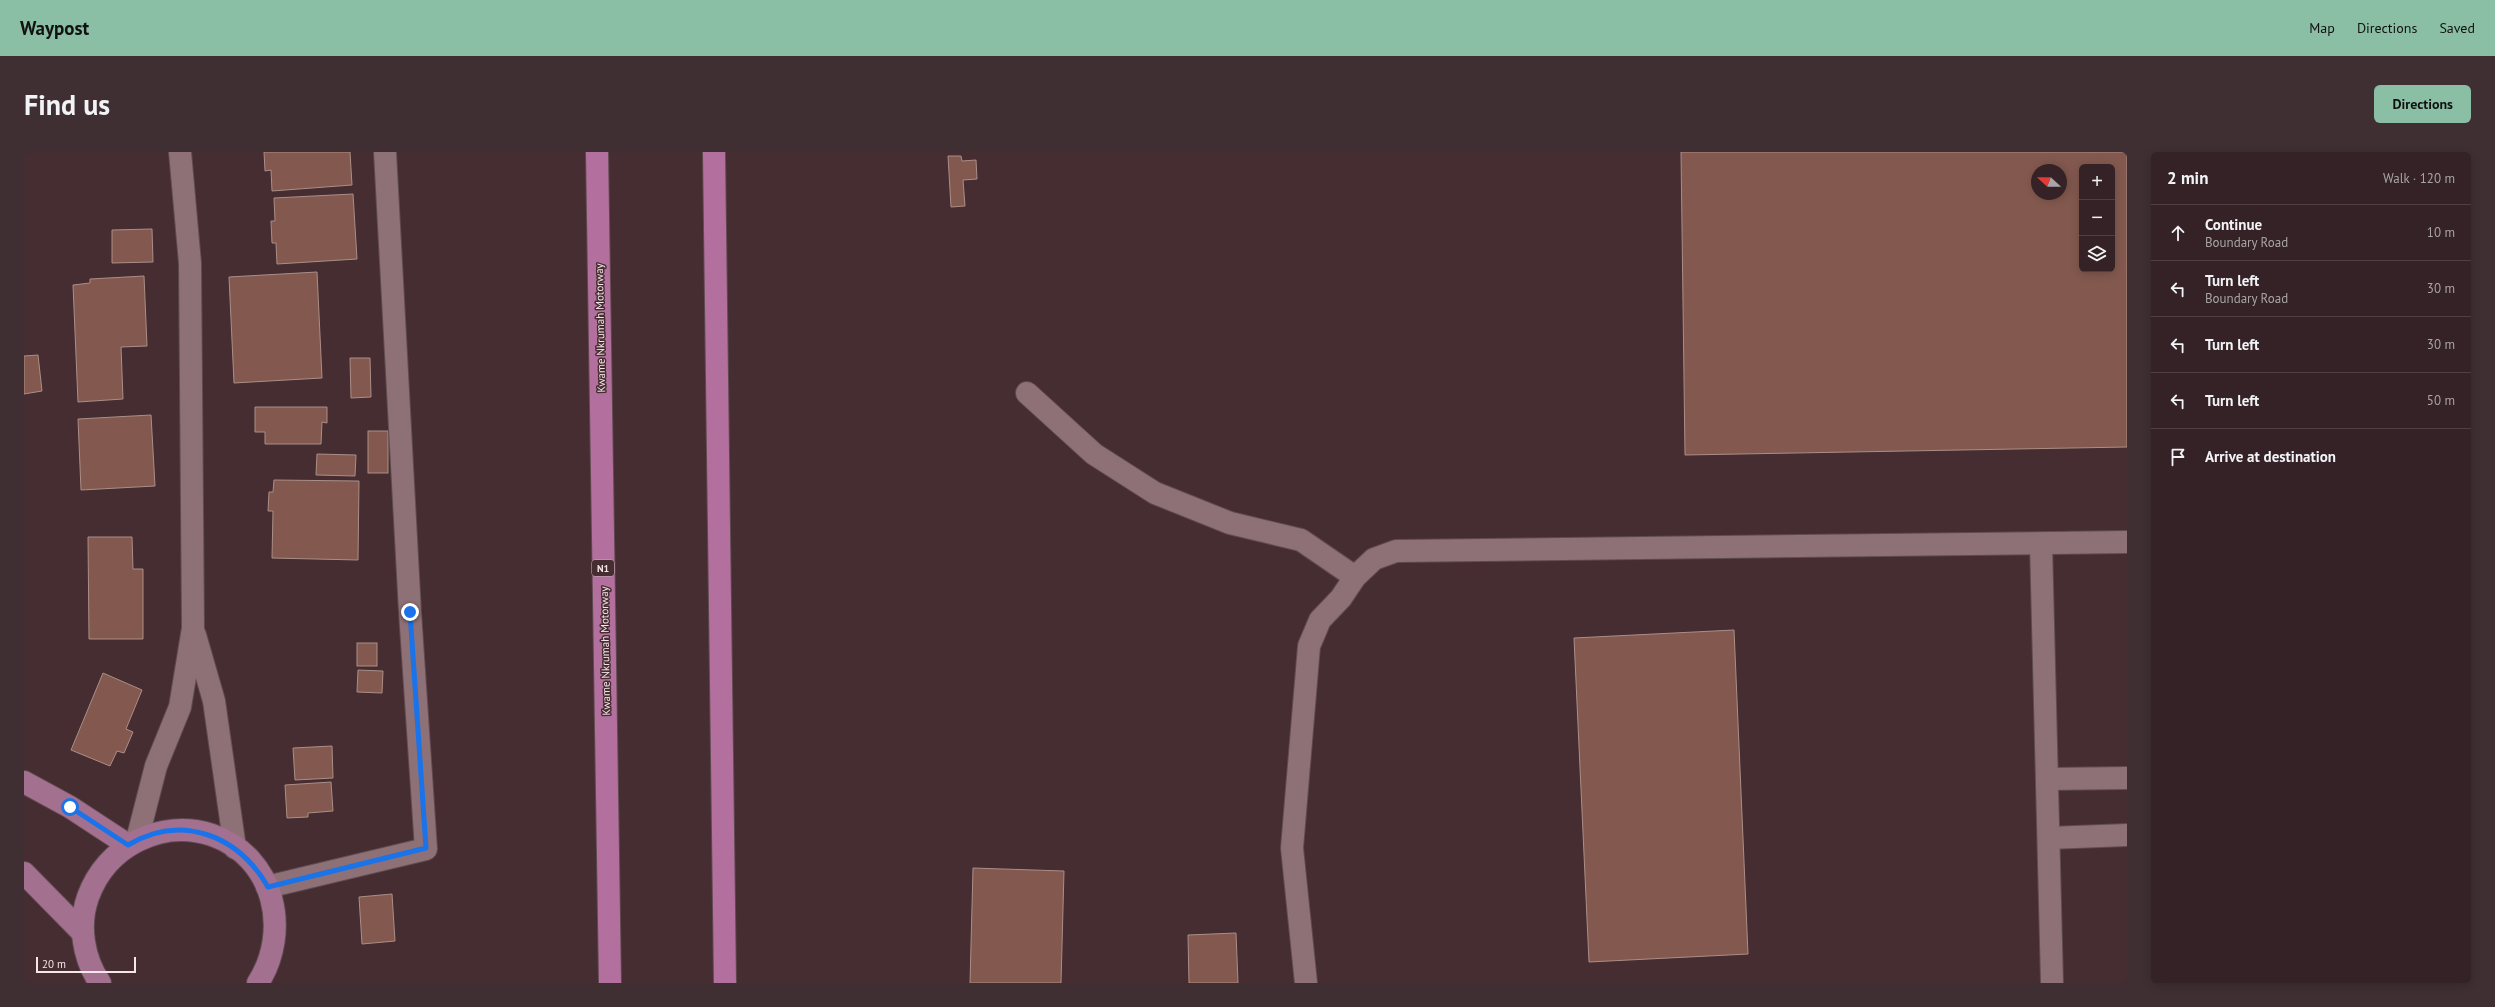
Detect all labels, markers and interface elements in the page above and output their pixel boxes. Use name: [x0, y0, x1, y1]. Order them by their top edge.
text: Waypost: [20, 16, 89, 40]
text: Map: [2309, 19, 2335, 37]
text: Directions: [2357, 19, 2417, 37]
text: Saved: [2439, 19, 2475, 37]
button: Directions: [2374, 85, 2471, 123]
text: Find us: [24, 86, 110, 123]
north arrow: [2031, 164, 2067, 200]
map controls: [2079, 164, 2115, 272]
button: +: [2079, 164, 2115, 200]
text: 2 min: [2167, 167, 2208, 189]
text: Walk · 120 m: [2383, 170, 2455, 187]
button: −: [2079, 200, 2115, 236]
text: Continue: [2205, 215, 2262, 234]
icon: ahead: [2167, 222, 2189, 244]
text: 10 m: [2427, 224, 2455, 241]
text: Boundary Road: [2205, 234, 2288, 251]
button: layers: [2079, 236, 2115, 272]
street label: Kwame Nkrumah Motorway: [592, 262, 608, 393]
text: Turn left: [2205, 271, 2259, 290]
icon: left: [2167, 278, 2189, 300]
text: 30 m: [2427, 280, 2455, 297]
text: Boundary Road: [2205, 290, 2288, 307]
icon: left: [2167, 334, 2189, 356]
text: Turn left: [2205, 335, 2259, 354]
text: 30 m: [2427, 336, 2455, 353]
icon: left: [2167, 390, 2189, 412]
text: Turn left: [2205, 391, 2259, 410]
text: 50 m: [2427, 392, 2455, 409]
icon: arrive: [2167, 446, 2189, 468]
text: Arrive at destination: [2205, 447, 2336, 466]
road number: N1: [592, 560, 614, 576]
street label: Kwame Nkrumah Motorway: [597, 585, 613, 716]
route end: [401, 603, 419, 621]
route start: [61, 798, 79, 816]
scale bar: [36, 955, 136, 974]
text: 20 m: [42, 957, 66, 971]

